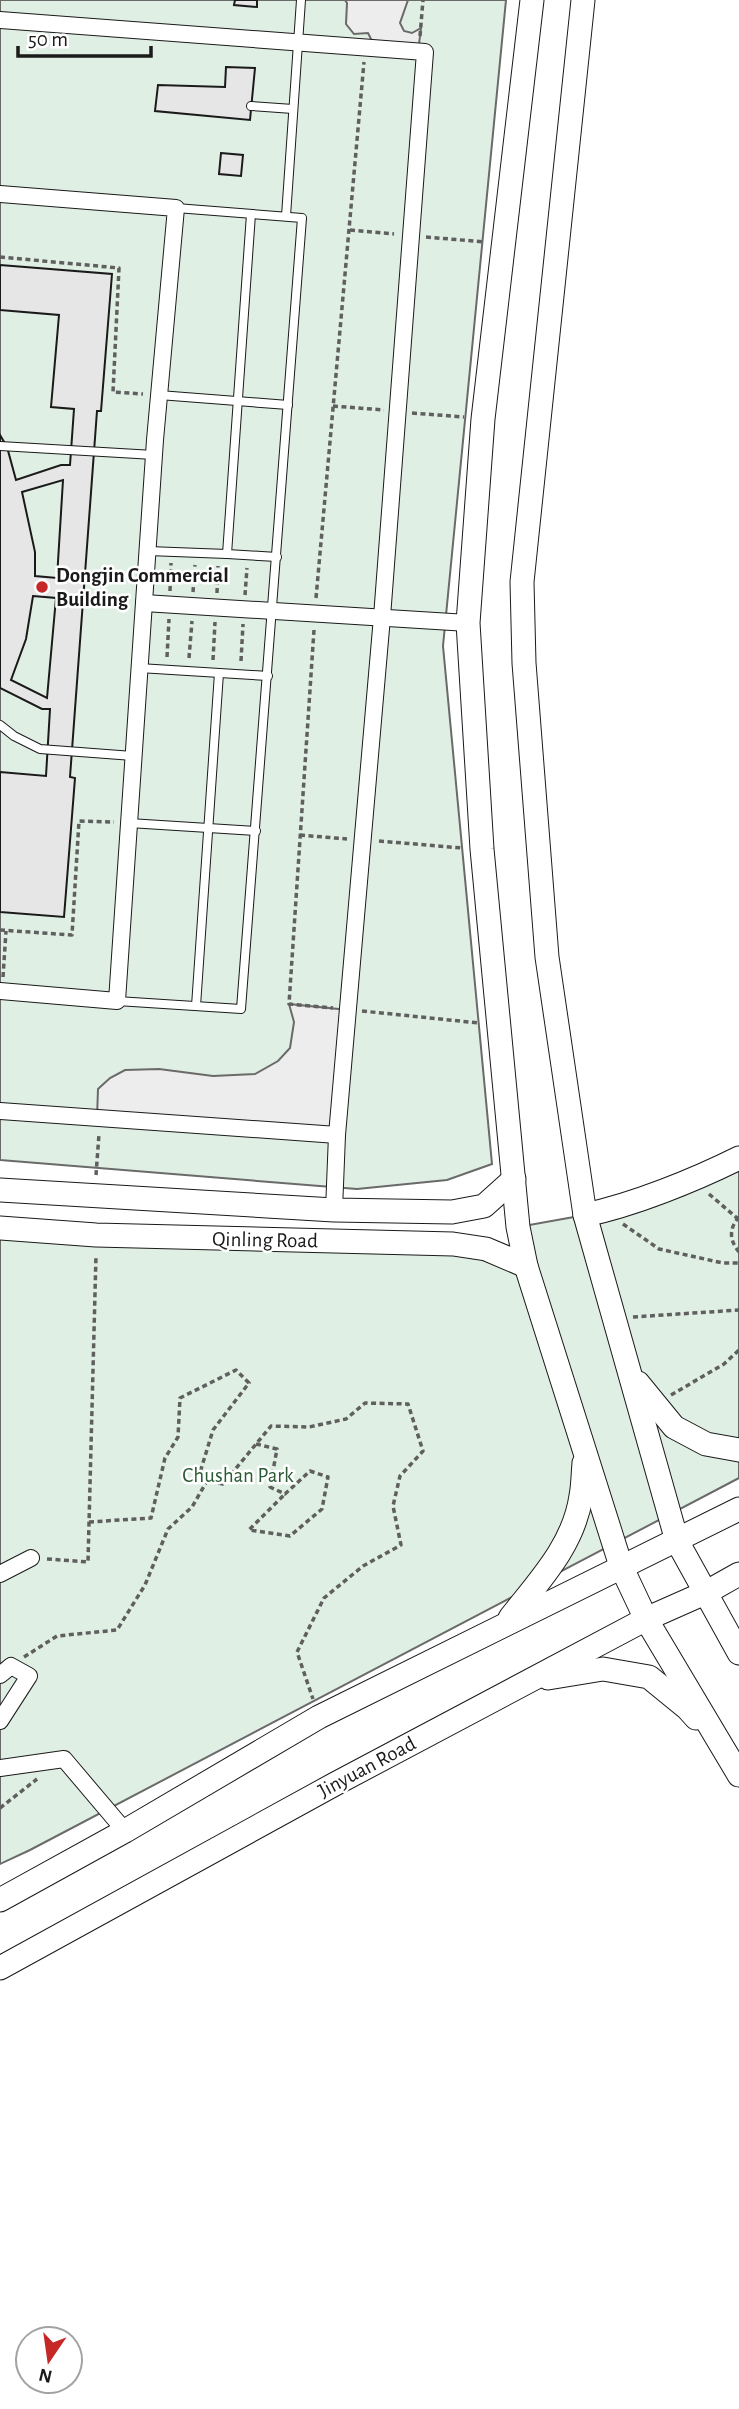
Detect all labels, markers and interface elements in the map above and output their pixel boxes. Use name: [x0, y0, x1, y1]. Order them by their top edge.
scale bar: [18, 14, 150, 58]
text: 50 m: [28, 29, 68, 50]
place label: Dongjin Commercial Building: [56, 565, 229, 610]
marker: Dongjin Commercial Building: [34, 579, 50, 595]
street label: Qinling Road: [212, 1229, 318, 1251]
park label: Chushan Park: [182, 1465, 294, 1486]
street label: Jinyuan Road: [315, 1732, 419, 1801]
north arrow: [14, 2325, 84, 2395]
text: N: [37, 2364, 54, 2386]

